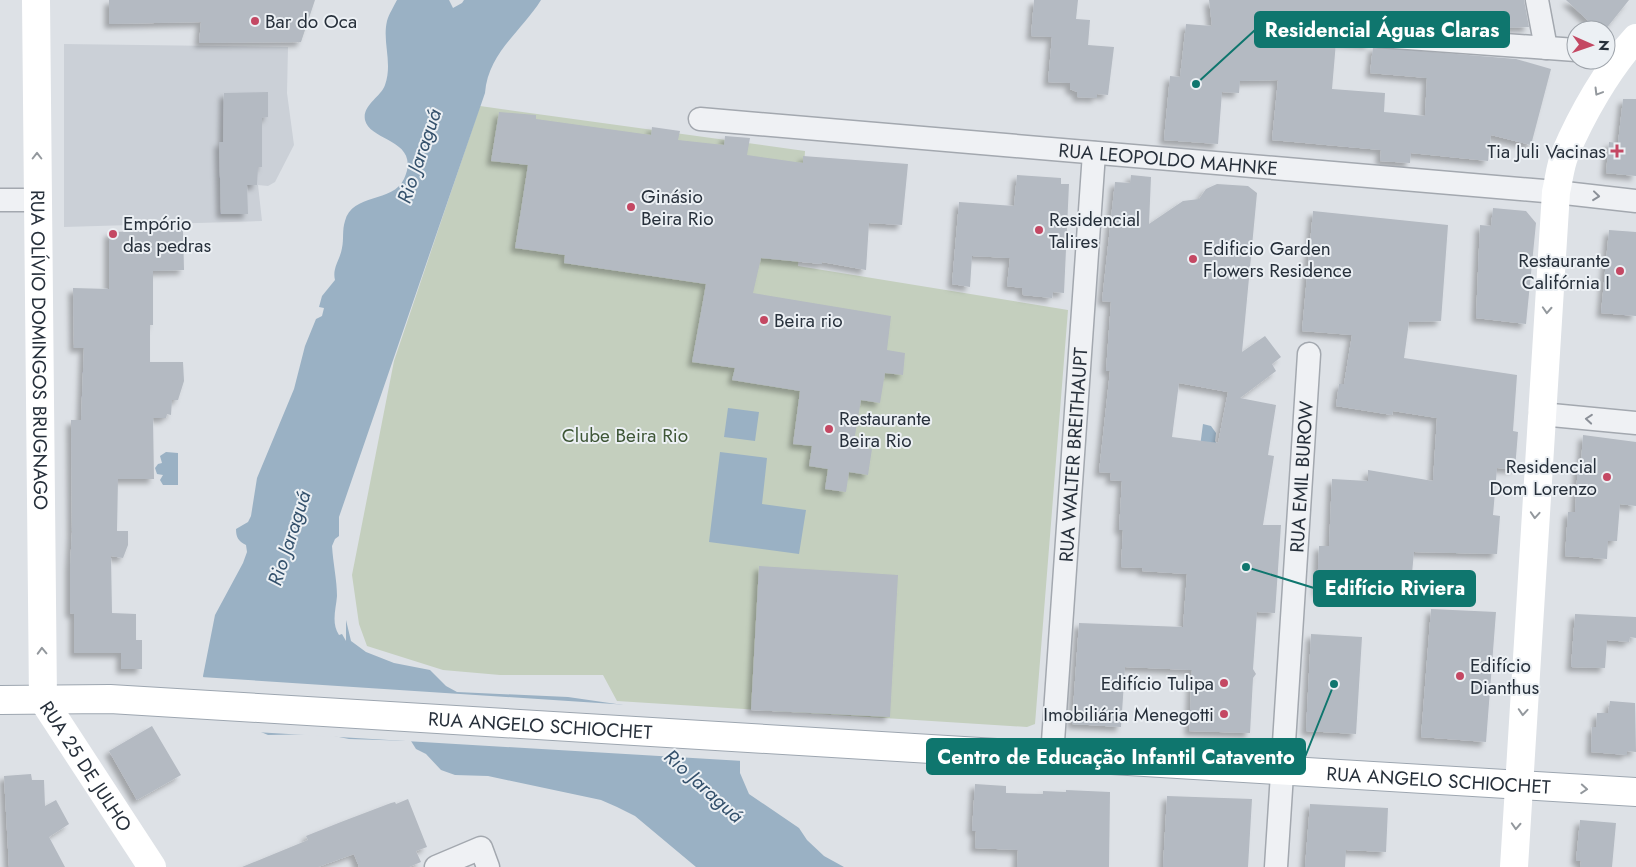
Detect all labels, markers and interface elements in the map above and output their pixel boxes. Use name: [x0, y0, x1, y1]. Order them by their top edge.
place label: Bar do Oca: [265, 8, 357, 35]
callout: Residencial Águas Claras: [1255, 12, 1509, 47]
marker: Bar do Oca: [249, 15, 261, 27]
text: Residencial Águas Claras: [1265, 15, 1499, 45]
north arrow: [1566, 20, 1616, 70]
text: N: [1594, 40, 1614, 51]
one-way arrow: [1595, 87, 1605, 96]
water label: Rio Jaraguá: [390, 105, 449, 207]
street label: RUA LEOPOLDO MAHNKE: [1058, 137, 1279, 182]
place label: Tia Juli Vacinas: [1487, 138, 1606, 165]
marker: Tia Juli Vacinas: [1610, 144, 1624, 158]
one-way arrow: [32, 152, 42, 160]
place label: Ginásio Beira Rio: [641, 183, 714, 232]
street label: RUA OLÍVIO DOMINGOS BRUGNAGO: [24, 190, 54, 510]
one-way arrow: [1592, 190, 1600, 201]
marker: Ginásio Beira Rio: [625, 201, 637, 213]
place label: Residencial Talires: [1049, 206, 1140, 255]
place label: Empório das pedras: [123, 210, 211, 259]
marker: Residencial Talires: [1033, 224, 1045, 236]
marker: Empório das pedras: [107, 228, 119, 240]
place label: Edificio Garden Flowers Residence: [1203, 235, 1352, 284]
place label: Restaurante Califórnia I: [1518, 247, 1610, 296]
marker: Edificio Garden Flowers Residence: [1187, 253, 1199, 265]
marker: Restaurante Califórnia I: [1614, 265, 1626, 277]
place label: Beira rio: [774, 307, 843, 334]
one-way arrow: [1542, 307, 1553, 315]
marker: Beira rio: [758, 314, 770, 326]
street label: RUA WALTER BREITHAUPT: [1053, 346, 1094, 563]
street label: RUA EMIL BUROW: [1283, 400, 1320, 554]
place label: Restaurante Beira Rio: [839, 405, 931, 454]
one-way arrow: [1584, 413, 1592, 424]
park label: Clube Beira Rio: [562, 422, 688, 449]
marker: Restaurante Beira Rio: [823, 423, 835, 435]
place label: Residencial Dom Lorenzo: [1489, 453, 1597, 502]
marker: Residencial Dom Lorenzo: [1601, 471, 1613, 483]
water label: Rio Jaraguá: [261, 487, 318, 589]
one-way arrow: [1529, 511, 1540, 519]
callout: Edifício Riviera: [1314, 571, 1475, 606]
text: Edifício Riviera: [1325, 574, 1465, 603]
one-way arrow: [36, 647, 47, 655]
place label: Edifício Dianthus: [1470, 652, 1539, 701]
place label: Edifício Tulipa: [1101, 670, 1214, 697]
marker: Edifício Dianthus: [1454, 670, 1466, 682]
marker: Edifício Tulipa: [1218, 677, 1230, 689]
street label: RUA 25 DE JULHO: [33, 696, 138, 837]
place label: Imobiliária Menegotti: [1043, 701, 1214, 728]
street label: RUA ANGELO SCHIOCHET: [427, 705, 653, 746]
marker: Imobiliária Menegotti: [1218, 708, 1230, 720]
one-way arrow: [1517, 708, 1528, 716]
callout: Centro de Educação Infantil Catavento: [927, 739, 1305, 774]
water label: Rio Jaraguá: [657, 743, 750, 830]
text: Centro de Educação Infantil Catavento: [937, 743, 1295, 772]
street label: RUA ANGELO SCHIOCHET: [1326, 760, 1552, 801]
one-way arrow: [1581, 783, 1589, 794]
one-way arrow: [1510, 822, 1521, 830]

